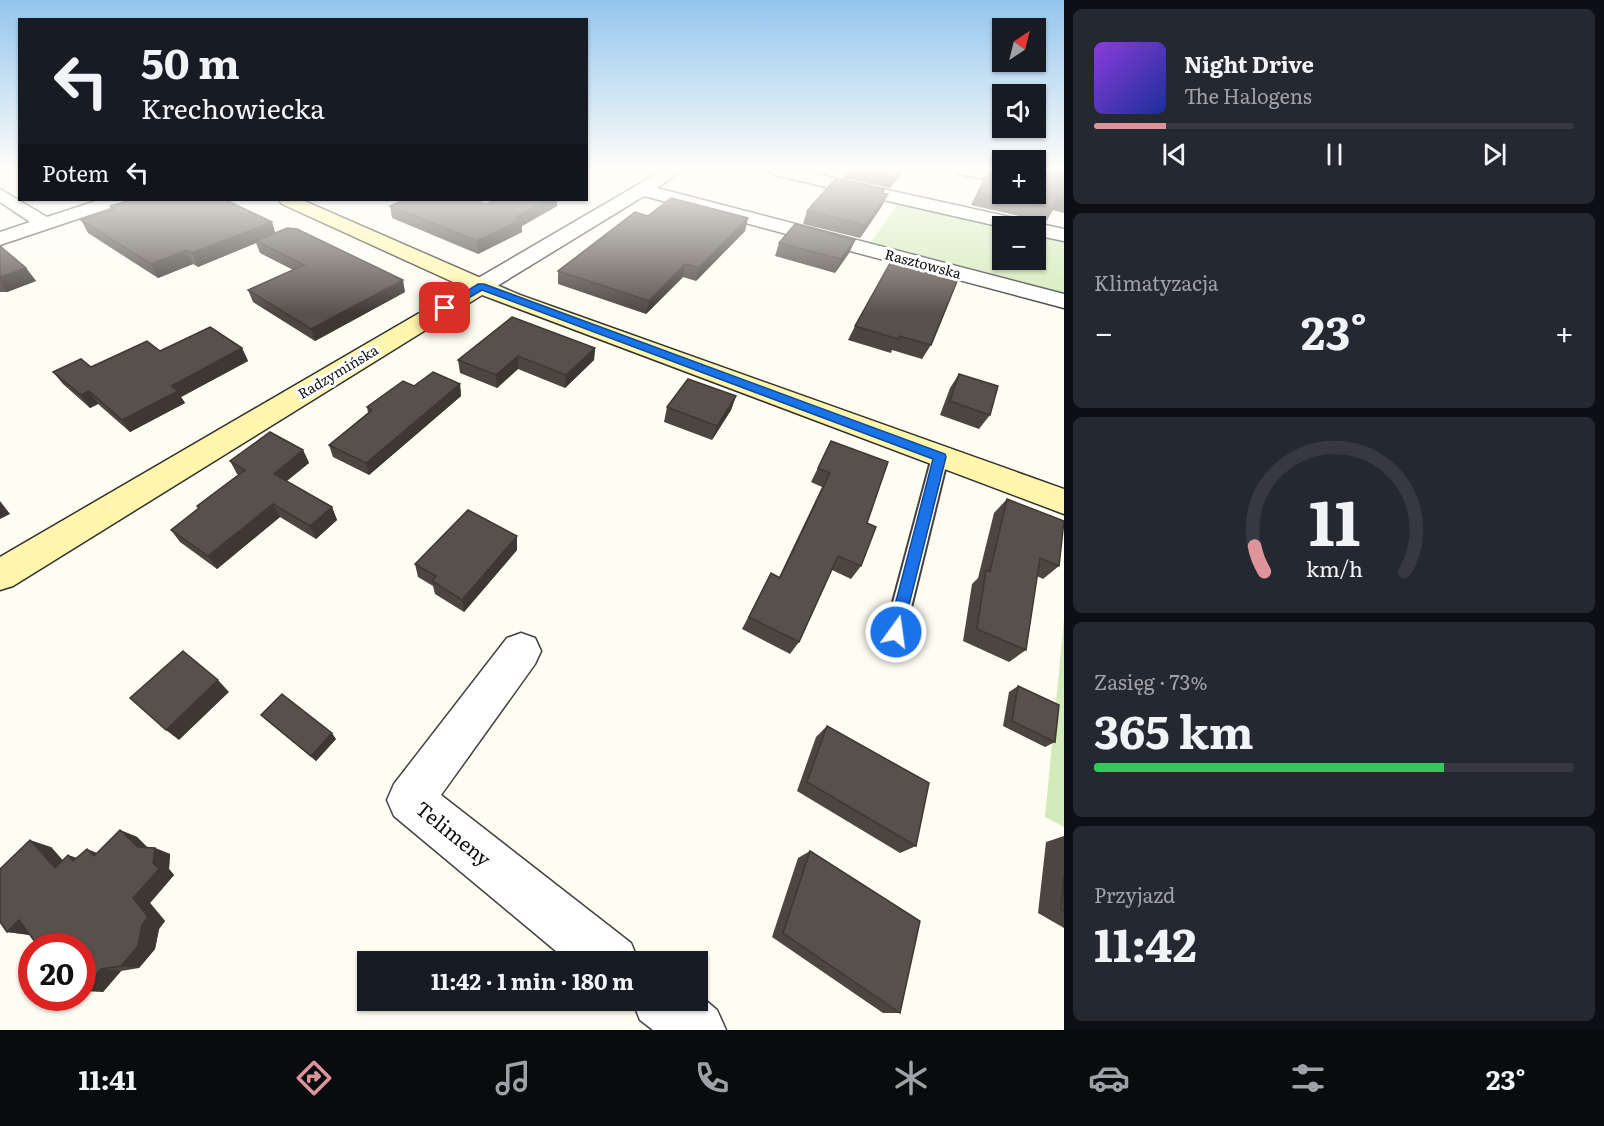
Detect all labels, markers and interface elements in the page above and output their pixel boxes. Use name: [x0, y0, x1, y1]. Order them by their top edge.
north arrow: [992, 18, 1046, 72]
map controls: [992, 18, 1046, 270]
text: 50 m: [141, 30, 240, 92]
icon: left: [42, 42, 120, 120]
text: Night Drive: [1184, 47, 1314, 80]
text: The Halogens: [1184, 80, 1312, 110]
button: sound: [992, 84, 1046, 138]
text: Krechowiecka: [141, 87, 325, 127]
icon: previous: [1158, 138, 1191, 171]
icon: pause: [1318, 138, 1351, 171]
icon: next: [1478, 138, 1511, 171]
button: +: [992, 150, 1046, 204]
text: Potem: [42, 156, 109, 189]
icon: left: [121, 156, 154, 189]
button: −: [992, 216, 1046, 270]
street label: Rasztowska: [883, 243, 964, 283]
text: Klimatyzacja: [1094, 267, 1219, 297]
pin: [419, 282, 470, 333]
icon: arrive: [428, 291, 461, 324]
text: 23°: [1301, 297, 1367, 364]
text: −: [1094, 306, 1113, 355]
text: +: [1555, 306, 1574, 355]
street label: Radzymińska: [294, 339, 382, 403]
text: 11: [1308, 473, 1360, 565]
text: km/h: [1305, 552, 1363, 584]
position arrow: [864, 600, 928, 664]
text: Zasięg · 73%: [1094, 666, 1207, 696]
text: 365 km: [1094, 696, 1254, 763]
street label: Telimeny: [410, 792, 499, 873]
text: Przyjazd: [1094, 879, 1175, 909]
text: 11:42: [1094, 909, 1197, 976]
speed limit sign: 20: [18, 933, 96, 1011]
text: 11:42 · 1 min · 180 m: [431, 964, 634, 997]
icon: directions: [293, 1057, 335, 1099]
icon: music: [492, 1057, 534, 1099]
icon: phone: [691, 1057, 733, 1099]
icon: climate: [890, 1057, 932, 1099]
icon: car: [1088, 1057, 1130, 1099]
icon: filters: [1287, 1057, 1329, 1099]
text: 11:41: [78, 1058, 137, 1098]
text: 23°: [1486, 1058, 1526, 1098]

